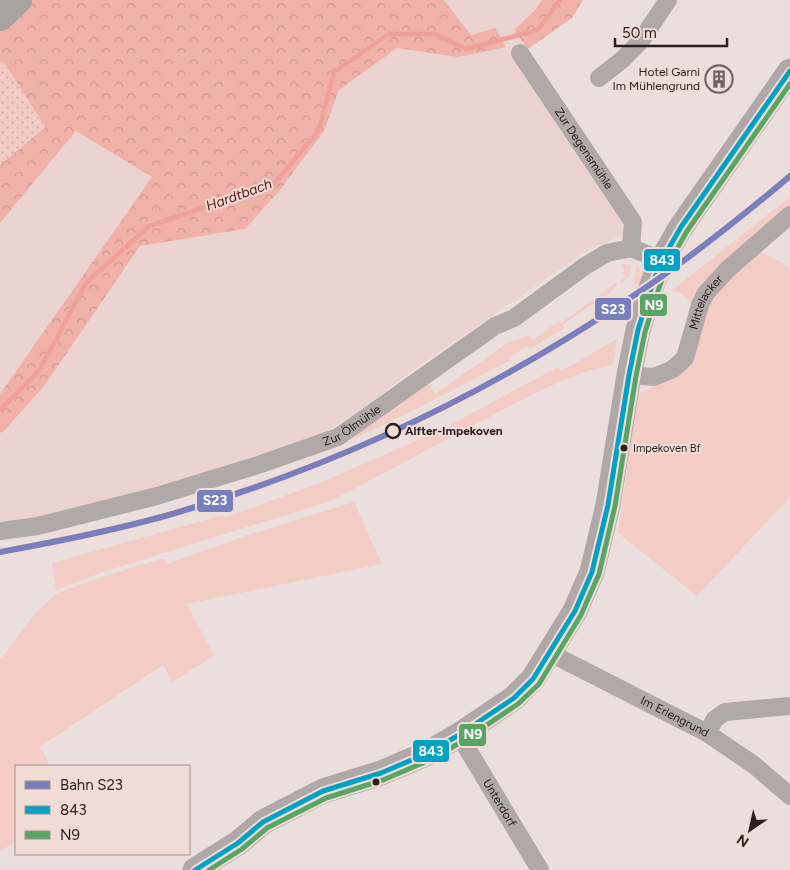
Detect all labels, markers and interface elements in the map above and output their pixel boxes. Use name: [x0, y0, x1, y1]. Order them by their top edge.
scale bar: [615, 15, 728, 47]
text: 50 m: [622, 24, 657, 42]
building icon: Hotel Garni Im Mühlengrund: [704, 64, 734, 94]
place label: Hotel Garni Im Mühlengrund: [613, 65, 700, 93]
street label: Zur Degensmühle: [552, 105, 616, 192]
water label: Hardtbach: [204, 175, 274, 215]
line badge: 843: [643, 248, 681, 272]
text: 843: [649, 252, 675, 269]
street label: Mittelacker: [686, 272, 726, 331]
line badge: N9: [639, 293, 668, 317]
line badge: S23: [594, 297, 632, 321]
text: N9: [645, 297, 663, 314]
text: S23: [601, 301, 625, 318]
street label: Zur Ölmühle: [321, 402, 384, 449]
marker: Alfter-Impekoven: [385, 423, 401, 439]
place label: Alfter-Impekoven: [405, 424, 503, 438]
place label: Impekoven Bf: [633, 442, 701, 455]
marker: Impekoven Bf: [619, 443, 629, 453]
line badge: S23: [196, 489, 234, 513]
text: S23: [203, 492, 227, 509]
street label: Im Erlengrund: [638, 693, 711, 740]
line badge: N9: [458, 723, 487, 747]
text: N9: [464, 726, 482, 743]
line badge: 843: [412, 739, 450, 763]
text: 843: [418, 743, 444, 760]
legend: [15, 765, 190, 855]
text: Bahn S23: [60, 776, 123, 794]
street label: Unterdorf: [480, 776, 520, 829]
unlabelled marker: [371, 777, 381, 787]
text: 843: [60, 801, 87, 819]
north arrow: [725, 805, 775, 855]
text: N9: [60, 826, 80, 844]
text: N: [734, 830, 752, 850]

